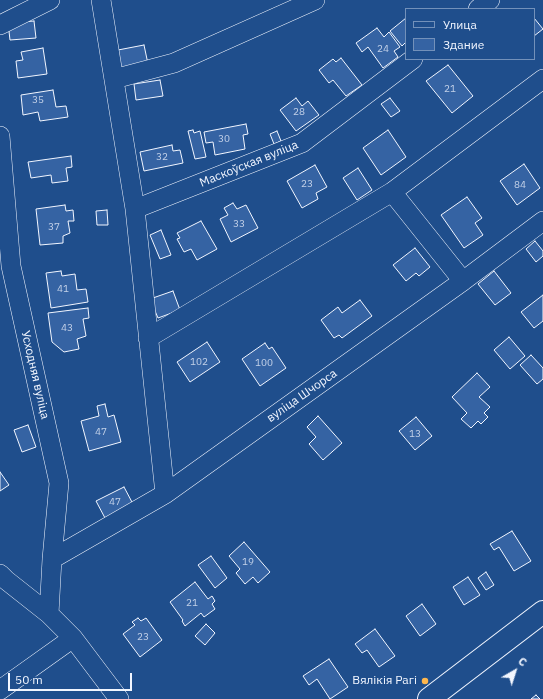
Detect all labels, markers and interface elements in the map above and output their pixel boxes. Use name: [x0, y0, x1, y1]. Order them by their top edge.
legend: [405, 8, 535, 60]
text: Улица: [443, 17, 477, 32]
text: Здание: [443, 37, 484, 52]
house number: 24: [377, 43, 389, 55]
house number: 21: [444, 83, 456, 95]
house number: 35: [32, 94, 44, 106]
house number: 28: [293, 106, 305, 118]
house number: 30: [218, 133, 230, 145]
street label: Маскоўская вуліца: [198, 138, 300, 190]
house number: 32: [156, 151, 168, 163]
house number: 23: [301, 178, 313, 190]
house number: 84: [514, 179, 526, 191]
house number: 33: [233, 218, 245, 230]
house number: 37: [48, 221, 60, 233]
house number: 41: [57, 283, 69, 295]
house number: 43: [61, 322, 73, 334]
street label: Усходняя вуліца: [18, 329, 52, 421]
house number: 102: [190, 356, 208, 368]
house number: 100: [255, 357, 273, 369]
street label: вуліца Шчорса: [264, 366, 340, 426]
house number: 47: [95, 426, 107, 438]
house number: 13: [409, 428, 421, 440]
house number: 47: [109, 496, 121, 508]
house number: 19: [242, 556, 254, 568]
house number: 21: [186, 597, 198, 609]
house number: 23: [137, 631, 149, 643]
north arrow: [495, 651, 535, 691]
text: С: [515, 654, 530, 669]
scale bar: [10, 665, 134, 691]
text: 50 m: [15, 672, 43, 687]
place label: Вялікія Рагі: [352, 674, 417, 688]
marker: Вялікія Рагі: [420, 676, 430, 686]

